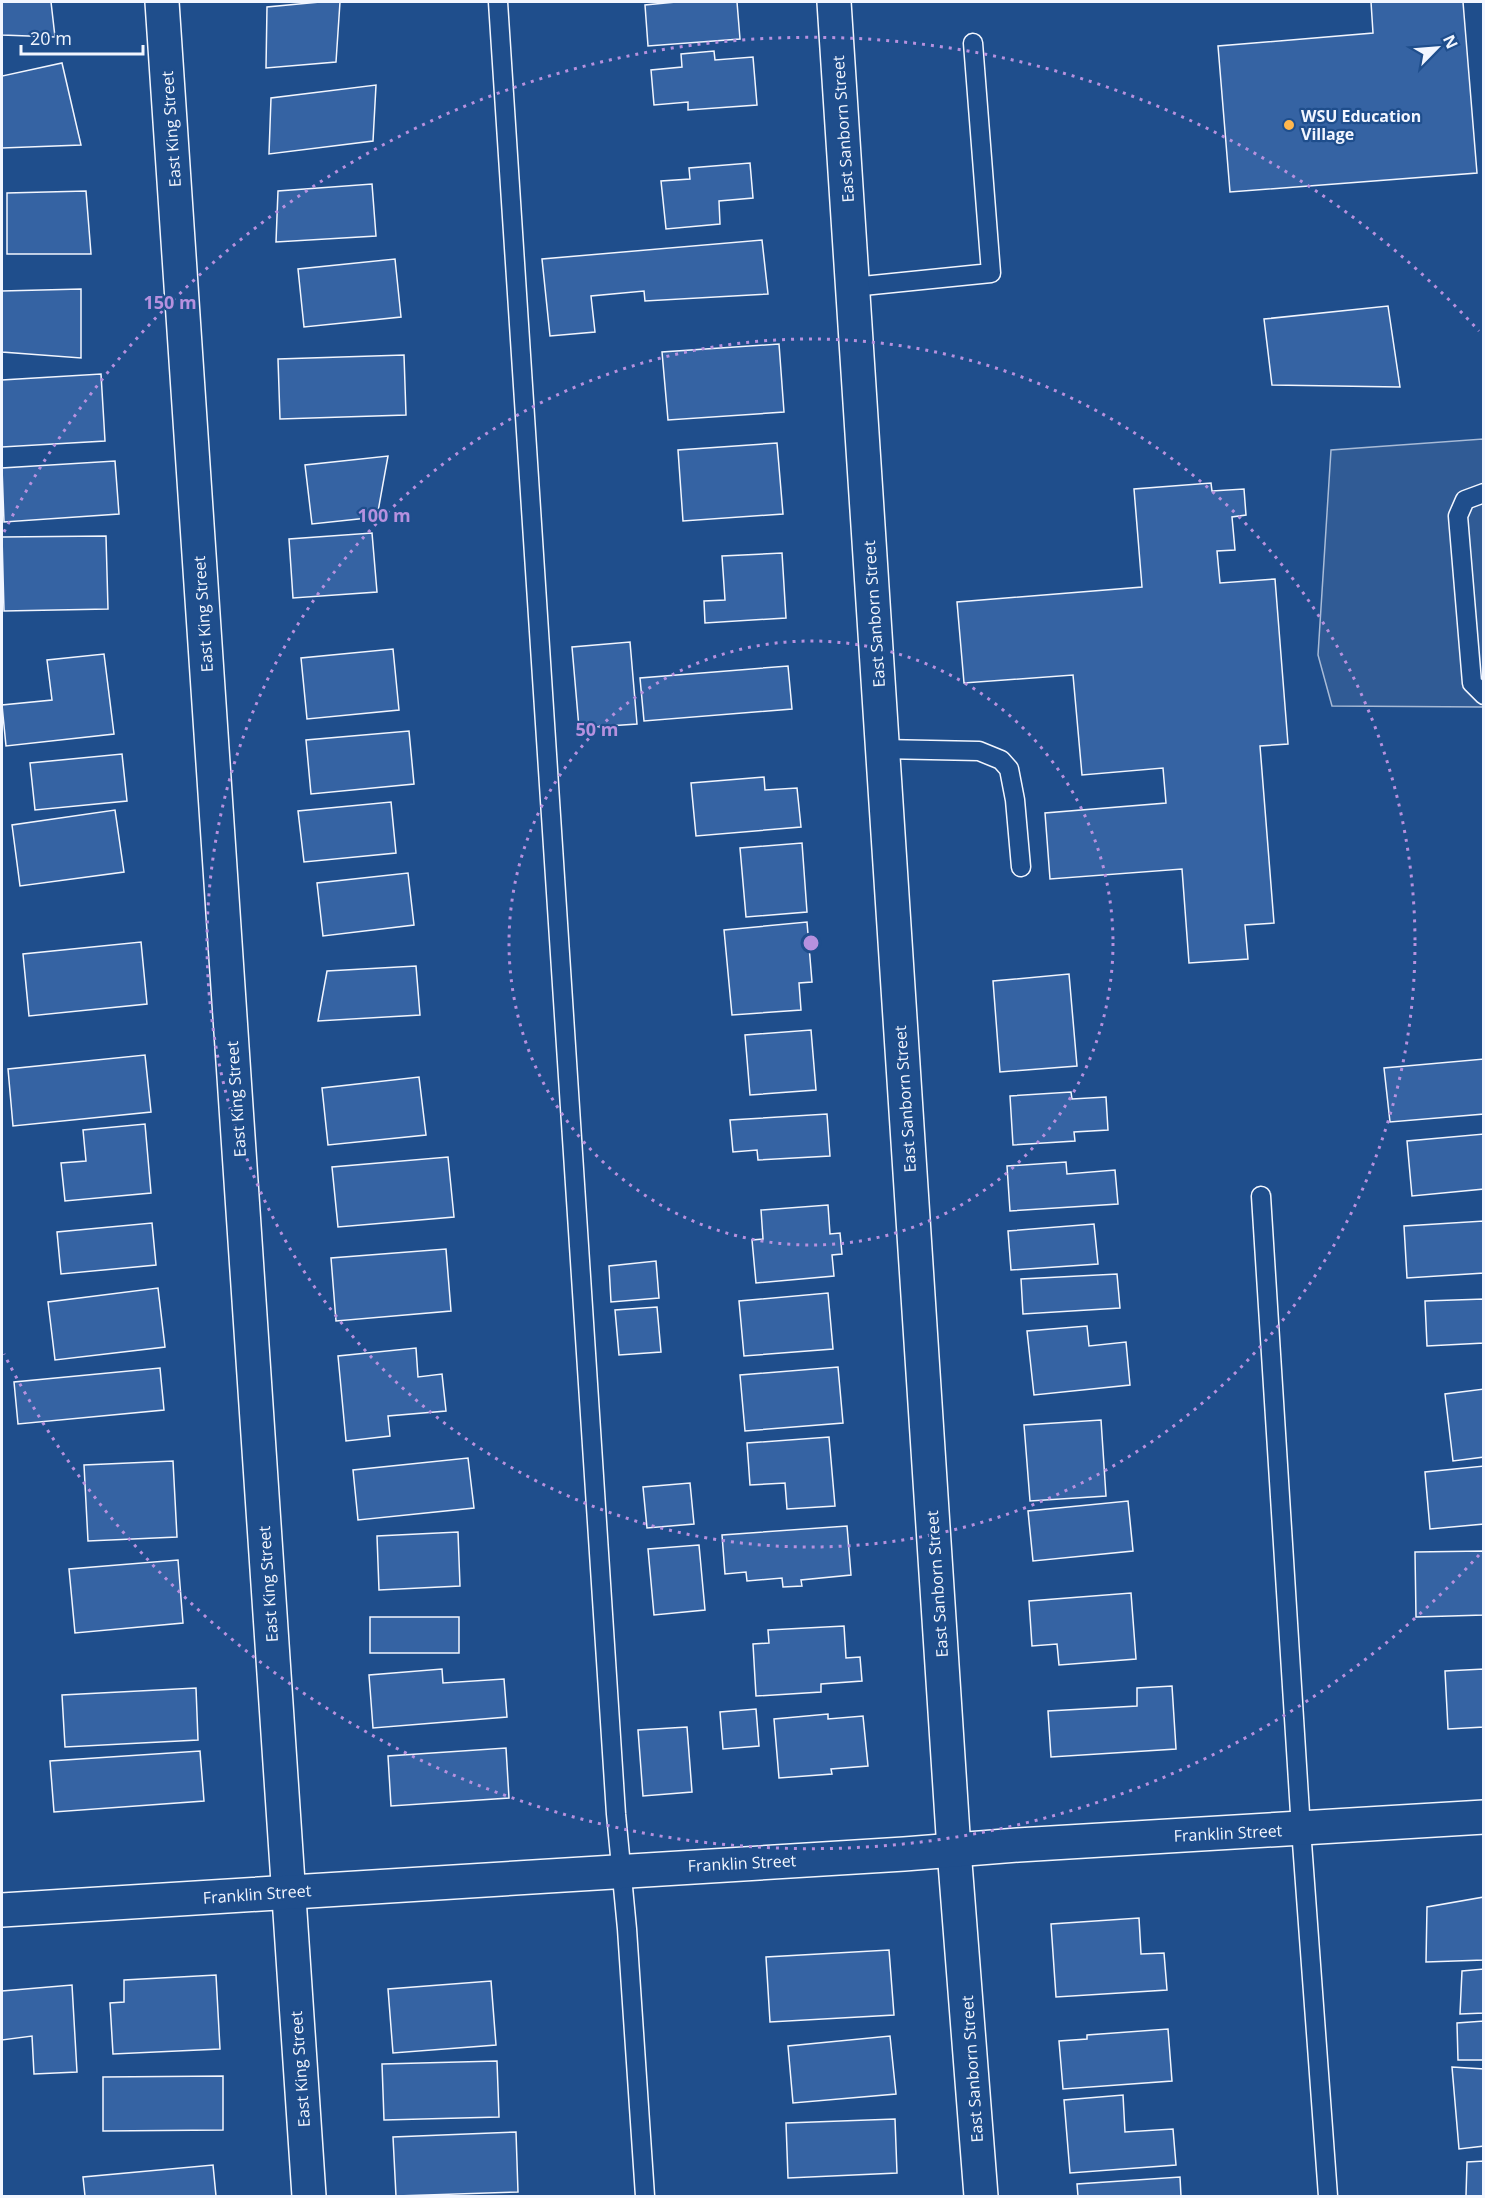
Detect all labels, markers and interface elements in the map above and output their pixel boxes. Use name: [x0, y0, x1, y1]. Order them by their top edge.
scale bar: [21, 18, 142, 56]
north arrow: [1407, 18, 1467, 78]
text: 20 m: [30, 26, 72, 50]
text: N: [1438, 31, 1463, 52]
street label: East Sanborn Street: [827, 54, 859, 203]
street label: East King Street: [156, 70, 186, 188]
place label: WSU Education Village: [1301, 105, 1421, 145]
marker: WSU Education Village: [1282, 118, 1296, 132]
text: 150 m: [143, 290, 197, 314]
text: 100 m: [357, 503, 411, 527]
street label: East Sanborn Street: [858, 539, 890, 688]
street label: East King Street: [188, 555, 218, 673]
text: 50 m: [576, 717, 618, 741]
centre of rings: [801, 933, 821, 953]
street label: East Sanborn Street: [889, 1024, 921, 1173]
street label: East King Street: [221, 1040, 251, 1158]
street label: East Sanborn Street: [921, 1509, 953, 1658]
street label: East King Street: [253, 1525, 283, 1643]
street label: Franklin Street: [1173, 1819, 1283, 1847]
street label: Franklin Street: [687, 1849, 797, 1877]
street label: Franklin Street: [202, 1879, 312, 1909]
street label: East Sanborn Street: [956, 1994, 988, 2143]
street label: East King Street: [285, 2010, 315, 2128]

